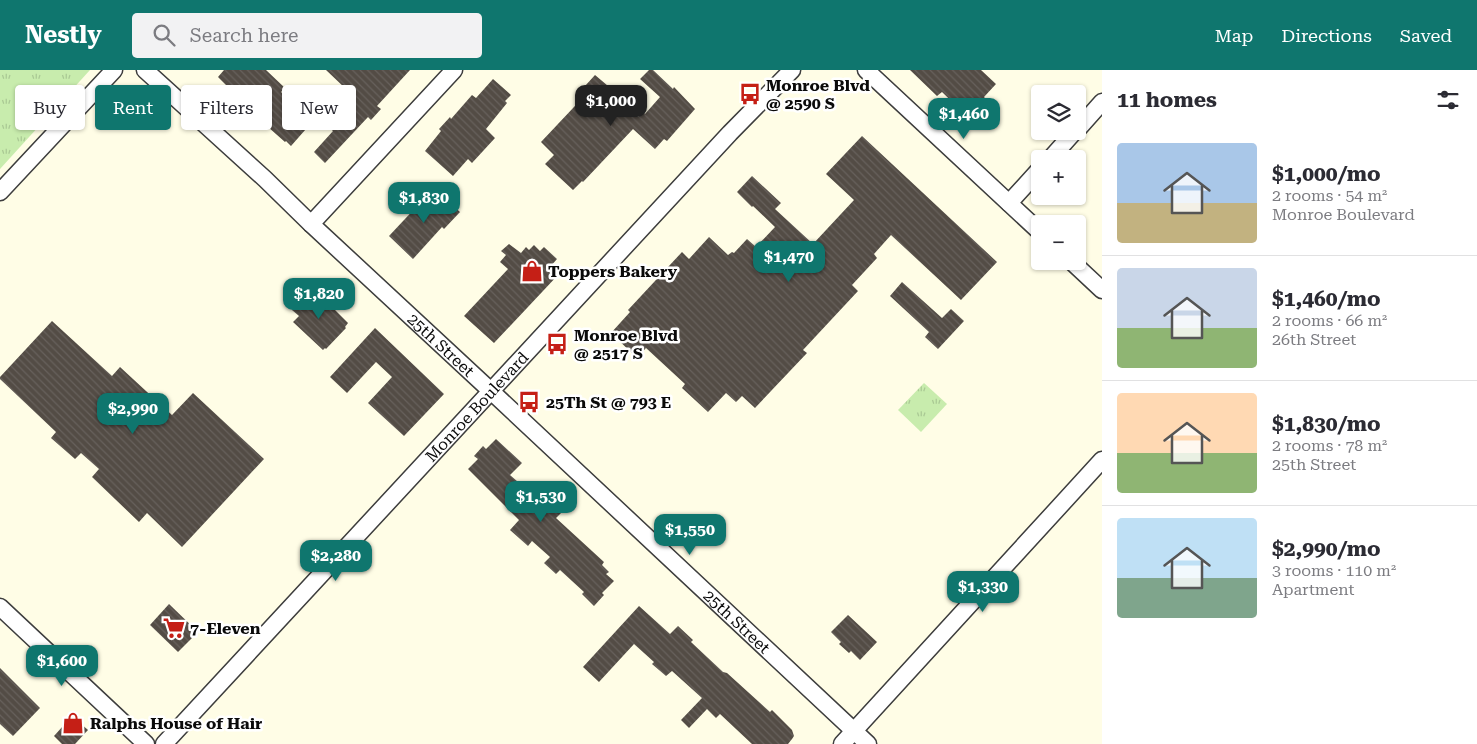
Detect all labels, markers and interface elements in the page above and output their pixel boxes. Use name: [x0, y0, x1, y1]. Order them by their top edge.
search box: [132, 13, 482, 58]
text: Nestly: [25, 21, 102, 49]
icon: search: [150, 21, 178, 49]
text: Search here: [190, 24, 299, 47]
text: Map: [1215, 25, 1253, 46]
text: Directions: [1281, 25, 1372, 46]
text: Saved: [1400, 25, 1452, 46]
place label: Monroe Blvd @ 2590 S: [766, 76, 870, 113]
bus stop icon: Monroe Blvd @ 2590 S: [737, 81, 763, 107]
chip: Buy: [15, 85, 85, 130]
chip: Rent: [95, 85, 171, 130]
chip: Filters: [181, 85, 272, 130]
chip: New: [282, 85, 356, 130]
pin: $1,000: [570, 85, 652, 127]
map controls: [1031, 85, 1086, 270]
button: layers: [1031, 85, 1086, 140]
icon: filters: [1434, 86, 1462, 114]
text: 11 homes: [1117, 88, 1217, 112]
text: $1,000: [586, 91, 636, 110]
pin: $1,460: [923, 98, 1005, 140]
text: $1,460: [939, 104, 989, 123]
button: +: [1031, 150, 1086, 205]
text: $1,000/mo: [1272, 162, 1381, 186]
icon: home: [1157, 163, 1217, 223]
pin: $1,830: [383, 182, 465, 224]
text: 2 rooms · 54 m²: [1272, 186, 1387, 205]
text: $1,830: [399, 188, 449, 207]
text: Monroe Boulevard: [1272, 205, 1415, 224]
button: −: [1031, 215, 1086, 270]
pin: $1,470: [748, 240, 830, 283]
text: $1,470: [764, 247, 814, 266]
shop icon: Toppers Bakery: [519, 258, 545, 284]
place label: Toppers Bakery: [548, 262, 677, 281]
pin: $1,820: [278, 278, 360, 320]
text: $1,820: [294, 284, 344, 303]
text: $1,460/mo: [1272, 287, 1381, 311]
icon: home: [1157, 288, 1217, 348]
street label: 25th Street: [404, 309, 478, 380]
text: 2 rooms · 66 m²: [1272, 311, 1387, 330]
place label: Monroe Blvd @ 2517 S: [574, 326, 678, 363]
text: 26th Street: [1272, 330, 1356, 349]
bus stop icon: Monroe Blvd @ 2517 S: [544, 331, 570, 357]
street label: Monroe Boulevard: [421, 348, 532, 465]
bus stop icon: 25Th St @ 793 E: [516, 389, 542, 415]
pin: $2,990: [92, 392, 174, 435]
place label: 25Th St @ 793 E: [546, 393, 671, 412]
text: $2,990: [108, 399, 158, 418]
text: $1,830/mo: [1272, 412, 1381, 436]
icon: home: [1157, 413, 1217, 473]
text: 2 rooms · 78 m²: [1272, 436, 1387, 455]
text: 25th Street: [1272, 455, 1356, 474]
pin: $1,530: [500, 480, 582, 523]
text: $1,530: [516, 487, 566, 506]
pin: $1,550: [649, 514, 731, 556]
text: $1,550: [665, 520, 715, 539]
text: $2,990/mo: [1272, 537, 1381, 561]
icon: home: [1157, 538, 1217, 598]
pin: $2,280: [295, 540, 377, 582]
text: $2,280: [311, 546, 361, 565]
text: 3 rooms · 110 m²: [1272, 561, 1396, 580]
pin: $1,330: [942, 570, 1024, 613]
text: $1,330: [958, 577, 1008, 596]
text: Apartment: [1272, 580, 1355, 599]
street label: 25th Street: [700, 586, 774, 657]
supermarket icon: 7-Eleven: [161, 615, 187, 641]
place label: 7-Eleven: [190, 619, 261, 638]
pin: $1,600: [21, 644, 103, 687]
text: $1,600: [37, 651, 87, 670]
shop icon: Ralphs House of Hair: [60, 710, 86, 736]
place label: Ralphs House of Hair: [90, 714, 262, 733]

